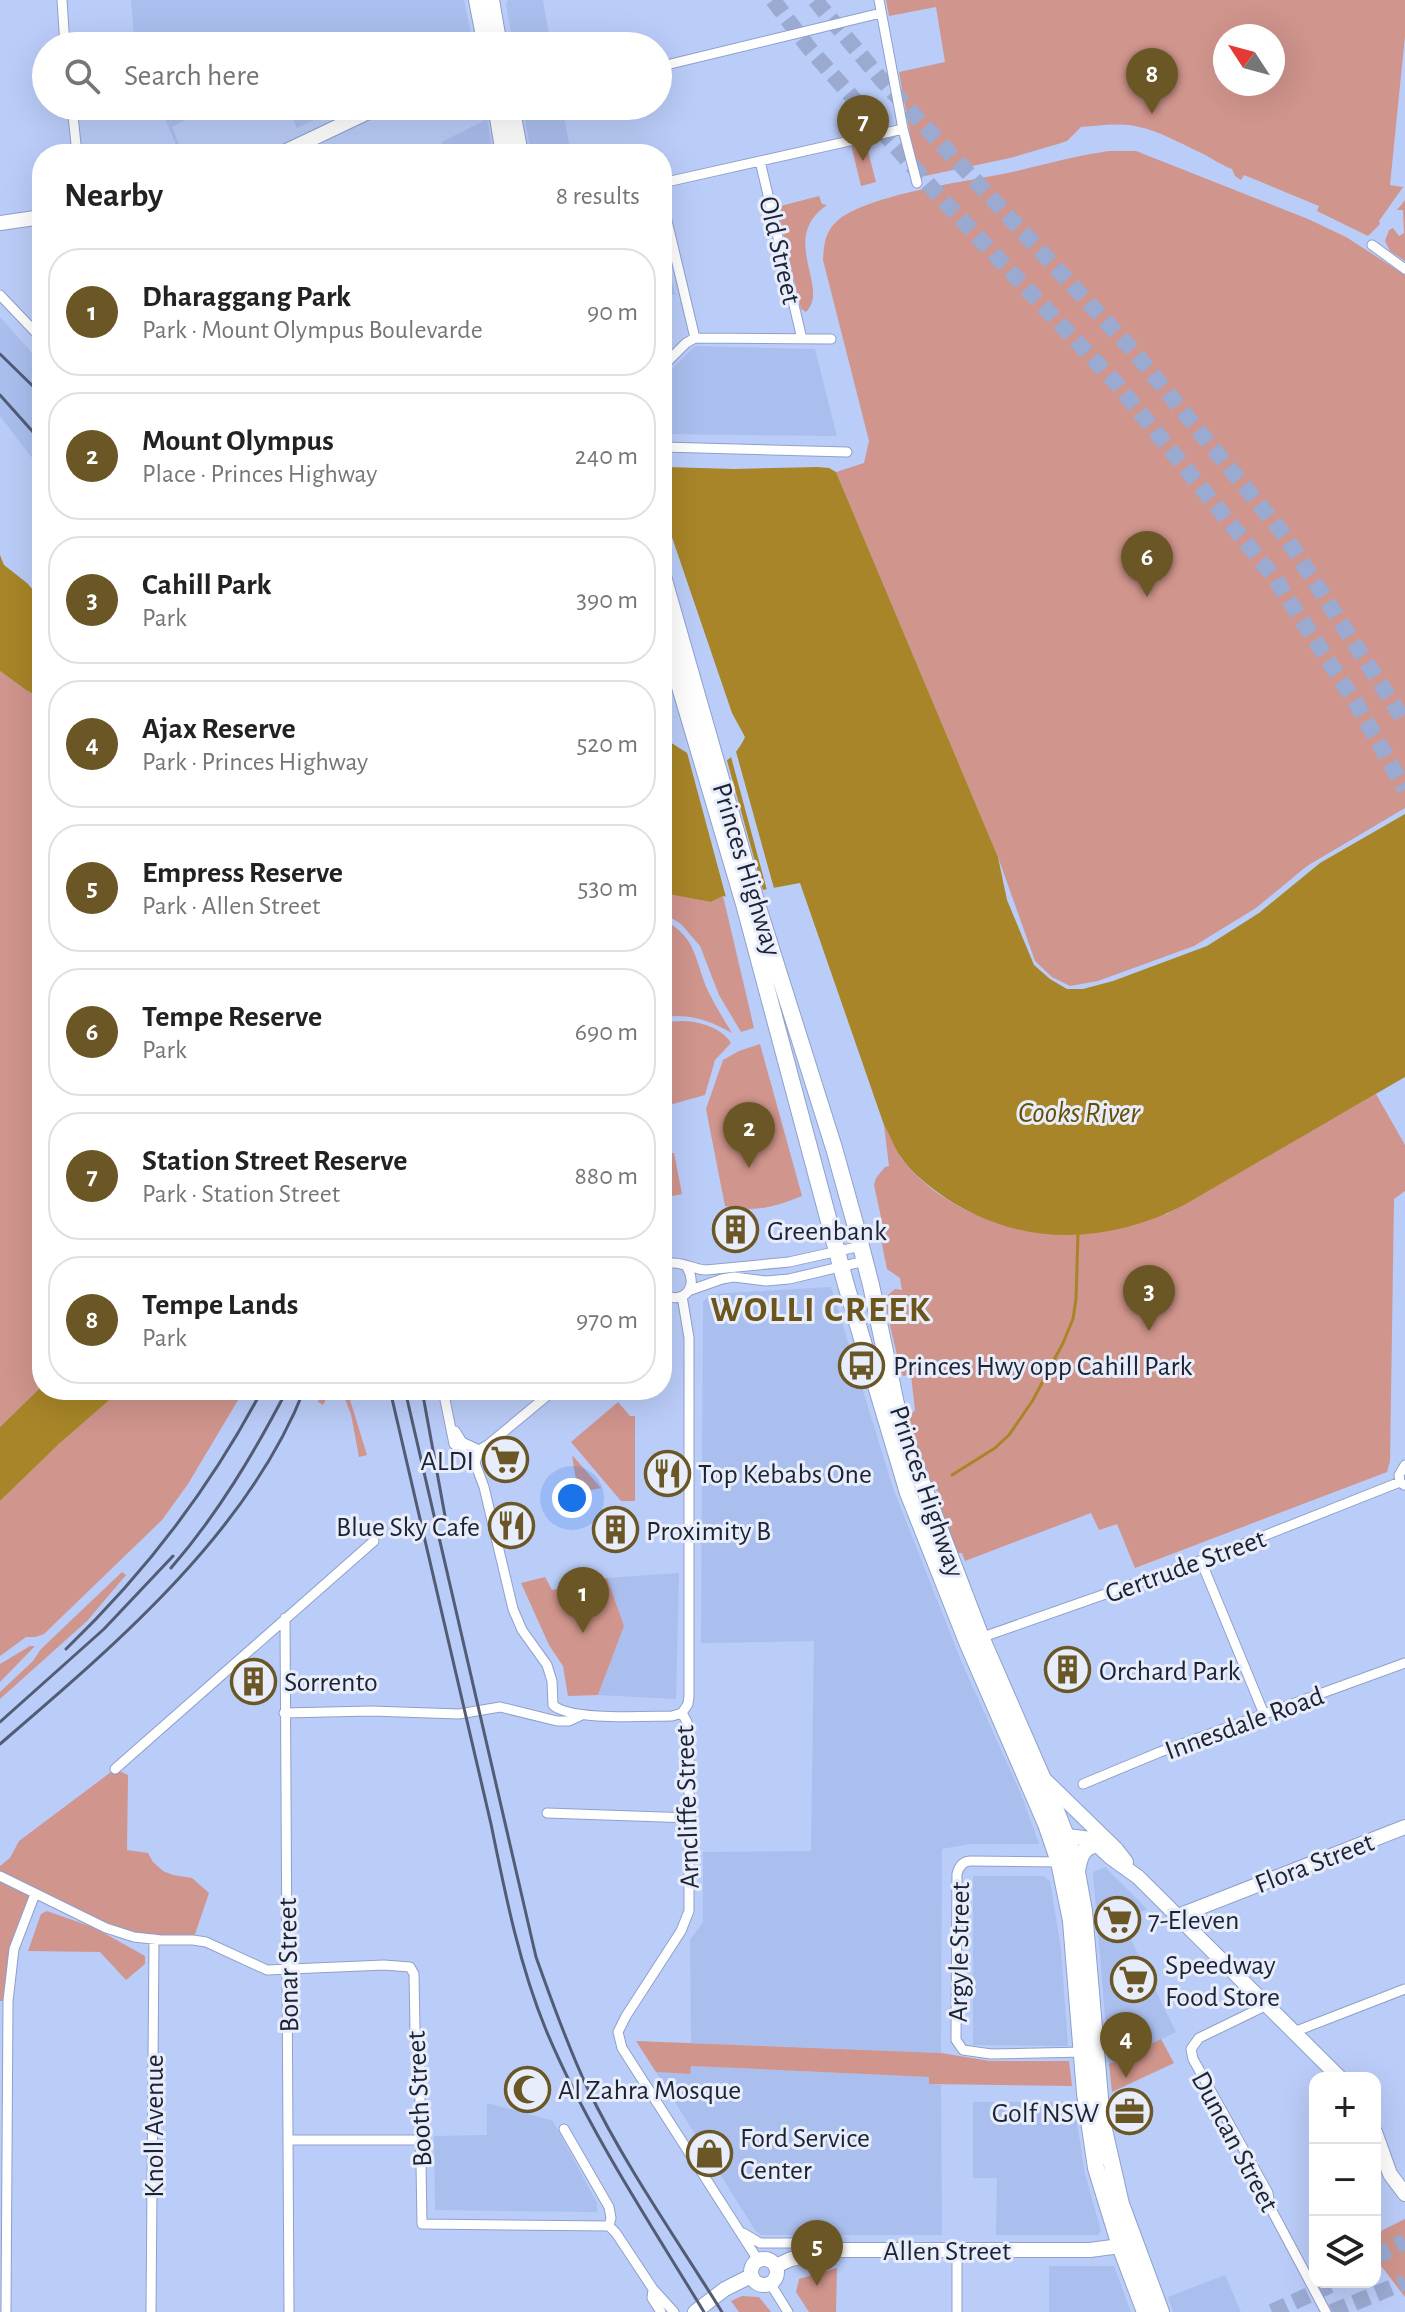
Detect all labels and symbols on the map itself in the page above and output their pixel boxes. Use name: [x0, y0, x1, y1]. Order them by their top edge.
north arrow: [1213, 24, 1285, 96]
pin: 8: [1126, 48, 1178, 114]
pin: 7: [837, 95, 889, 161]
street label: Old Street: [753, 194, 805, 307]
pin: 6: [1121, 531, 1173, 597]
street label: Princes Highway: [706, 780, 786, 960]
water label: Cooks River: [1018, 1098, 1141, 1128]
pin: 2: [723, 1102, 775, 1168]
building icon: Greenbank: [712, 1206, 760, 1254]
place label: Greenbank: [767, 1218, 887, 1246]
pin: 3: [1123, 1265, 1175, 1331]
district label: WOLLI CREEK: [710, 1292, 932, 1328]
bus stop icon: Princes Hwy opp Cahill Park: [838, 1341, 886, 1389]
place label: Princes Hwy opp Cahill Park: [893, 1353, 1193, 1381]
street label: Princes Highway: [884, 1402, 969, 1581]
supermarket icon: ALDI: [481, 1436, 529, 1484]
place label: ALDI: [421, 1448, 474, 1476]
restaurant icon: Top Kebabs One: [643, 1449, 691, 1497]
place label: Top Kebabs One: [698, 1461, 872, 1489]
your location: [552, 1478, 592, 1518]
restaurant icon: Blue Sky Cafe: [487, 1502, 535, 1550]
building icon: Proximity B: [591, 1506, 639, 1554]
place label: Blue Sky Cafe: [336, 1514, 480, 1542]
place label: Proximity B: [646, 1518, 771, 1546]
street label: Gertrude Street: [1102, 1525, 1270, 1609]
pin: 1: [557, 1567, 609, 1633]
building icon: Orchard Park: [1044, 1646, 1092, 1694]
building icon: Sorrento: [229, 1657, 277, 1705]
place label: Orchard Park: [1099, 1658, 1240, 1686]
place label: Sorrento: [284, 1669, 378, 1697]
street label: Innesdale Road: [1162, 1682, 1328, 1766]
street label: Arncliffe Street: [671, 1725, 705, 1889]
street label: Flora Street: [1251, 1828, 1378, 1899]
street label: Argyle Street: [945, 1881, 975, 2023]
supermarket icon: 7-Eleven: [1093, 1895, 1141, 1943]
street label: Bonar Street: [274, 1897, 304, 2033]
place label: 7-Eleven: [1148, 1907, 1240, 1935]
place label: Speedway Food Store: [1165, 1952, 1280, 2012]
supermarket icon: Speedway Food Store: [1110, 1956, 1158, 2004]
pin: 4: [1100, 2012, 1152, 2078]
street label: Booth Street: [402, 2030, 438, 2168]
street label: Knoll Avenue: [141, 2054, 169, 2198]
mosque icon: Al Zahra Mosque: [503, 2065, 551, 2113]
street label: Duncan Street: [1186, 2067, 1283, 2217]
place label: Al Zahra Mosque: [558, 2077, 741, 2105]
office icon: Golf NSW: [1106, 2088, 1154, 2136]
place label: Golf NSW: [992, 2100, 1099, 2128]
place label: Ford Service Center: [740, 2125, 870, 2185]
shop icon: Ford Service Center: [685, 2129, 733, 2177]
pin: 5: [791, 2220, 843, 2286]
street label: Allen Street: [883, 2238, 1011, 2266]

